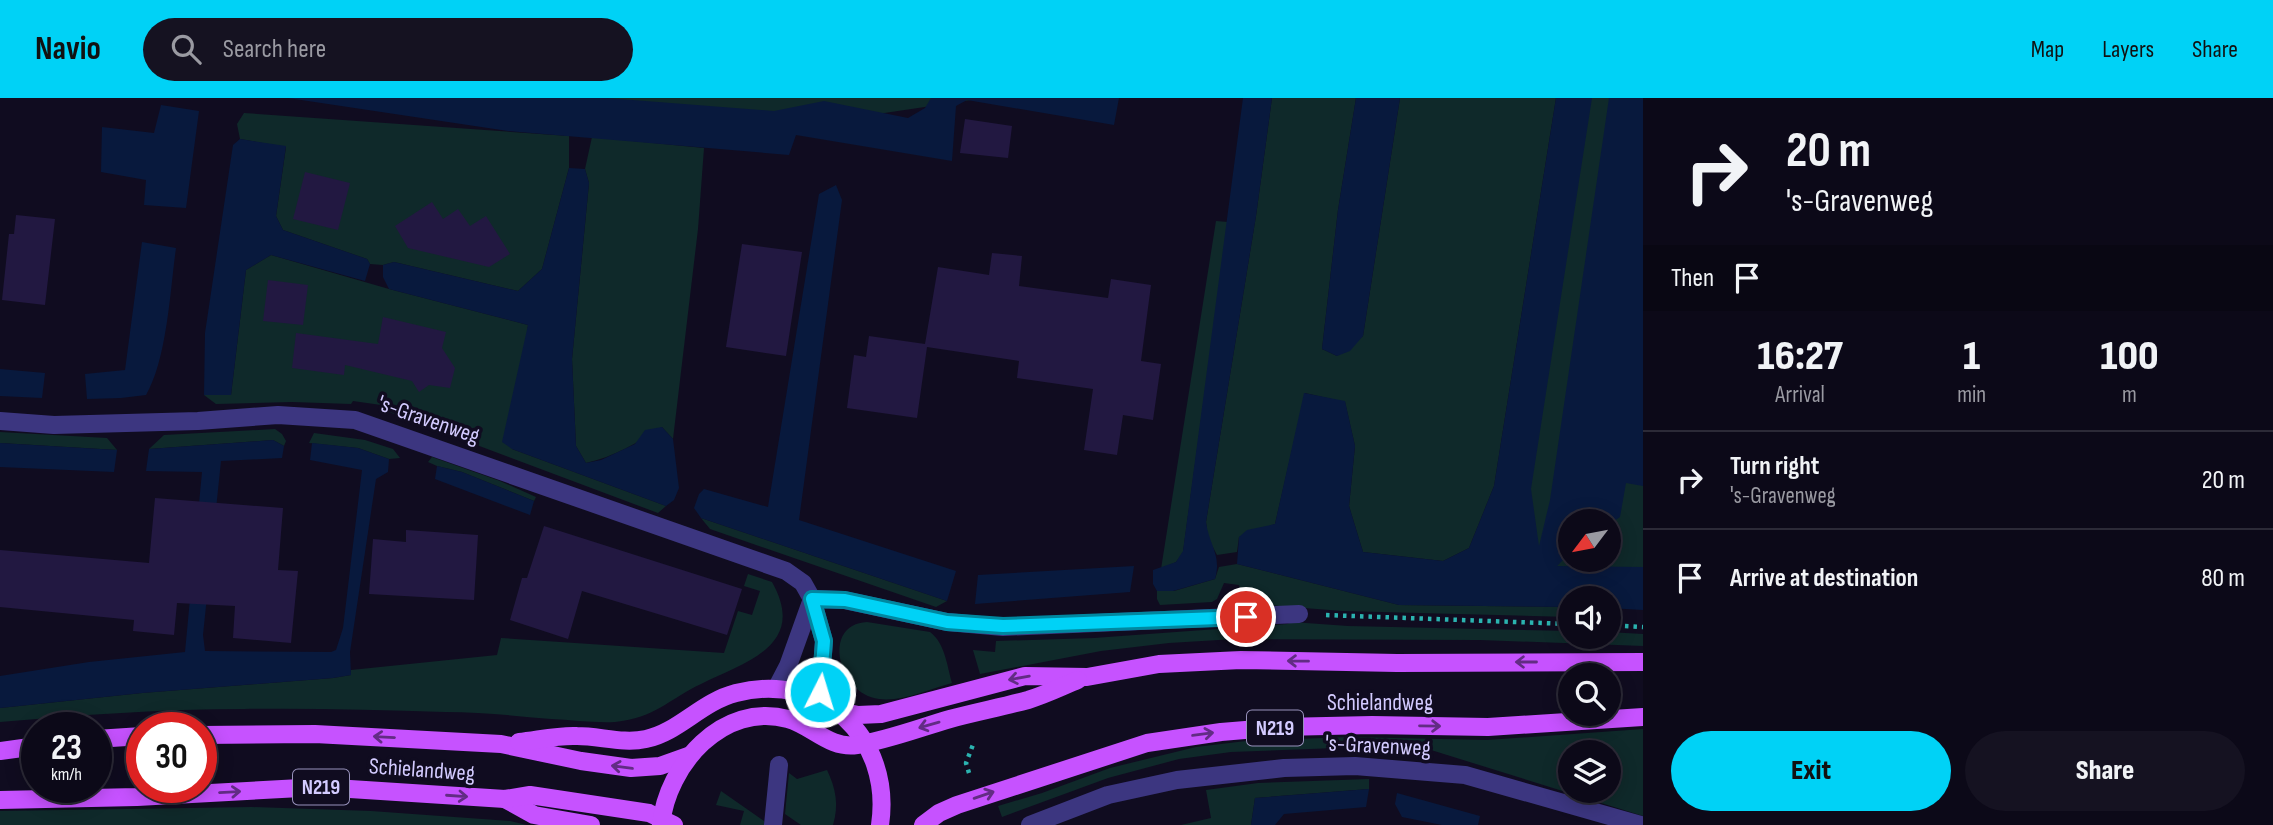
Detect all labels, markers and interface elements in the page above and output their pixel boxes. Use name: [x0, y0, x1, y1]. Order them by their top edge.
search box: [143, 18, 633, 81]
text: Navio: [35, 29, 101, 69]
icon: search: [167, 30, 205, 68]
text: Search here: [223, 34, 326, 65]
text: Map: [2031, 35, 2064, 64]
text: Layers: [2102, 35, 2154, 64]
text: Share: [2192, 35, 2238, 64]
text: 20 m: [1786, 122, 1871, 181]
icon: right: [1671, 126, 1762, 217]
text: 's-Gravenweg: [1786, 182, 1933, 221]
icon: arrive: [1728, 259, 1766, 297]
text: Then: [1671, 263, 1714, 294]
text: 16:27: [1757, 331, 1843, 382]
text: 1: [1963, 331, 1980, 382]
text: 100: [2100, 331, 2159, 382]
text: Arrival: [1775, 381, 1825, 409]
text: min: [1957, 381, 1986, 409]
text: m: [2122, 381, 2137, 409]
street label: 's-Gravenweg: [374, 389, 483, 450]
text: Turn right: [1730, 451, 1819, 482]
icon: right: [1671, 461, 1709, 499]
text: 20 m: [2202, 465, 2245, 496]
text: 's-Gravenweg: [1730, 482, 1836, 510]
north arrow: [1558, 509, 1620, 572]
map controls: [1558, 509, 1621, 803]
icon: arrive: [1671, 559, 1709, 597]
text: Arrive at destination: [1730, 563, 1918, 594]
text: 80 m: [2201, 563, 2245, 594]
button: sound: [1558, 586, 1621, 649]
pin: [1216, 587, 1276, 647]
icon: arrive: [1227, 598, 1265, 636]
one-way arrow: [1287, 654, 1310, 667]
position arrow: [783, 655, 857, 729]
one-way arrow: [1515, 655, 1538, 669]
button: search: [1558, 663, 1621, 726]
one-way arrow: [1008, 672, 1031, 686]
street label: Schielandweg: [1327, 689, 1433, 717]
road number: N219: [1247, 710, 1303, 746]
speed limit sign: 30: [126, 712, 217, 803]
one-way arrow: [1418, 719, 1441, 733]
one-way arrow: [918, 720, 940, 733]
text: 23: [51, 727, 82, 770]
one-way arrow: [1191, 728, 1214, 741]
street label: 's-Gravenweg: [1324, 729, 1432, 763]
one-way arrow: [373, 731, 396, 744]
button: Exit: [1671, 731, 1951, 811]
button: Share: [1965, 731, 2245, 811]
button: layers: [1558, 740, 1621, 803]
street label: Schielandweg: [368, 752, 476, 788]
one-way arrow: [611, 760, 634, 773]
text: km/h: [51, 764, 82, 785]
road number: N219: [293, 770, 349, 804]
one-way arrow: [218, 785, 241, 798]
one-way arrow: [973, 788, 995, 800]
one-way arrow: [445, 790, 468, 803]

